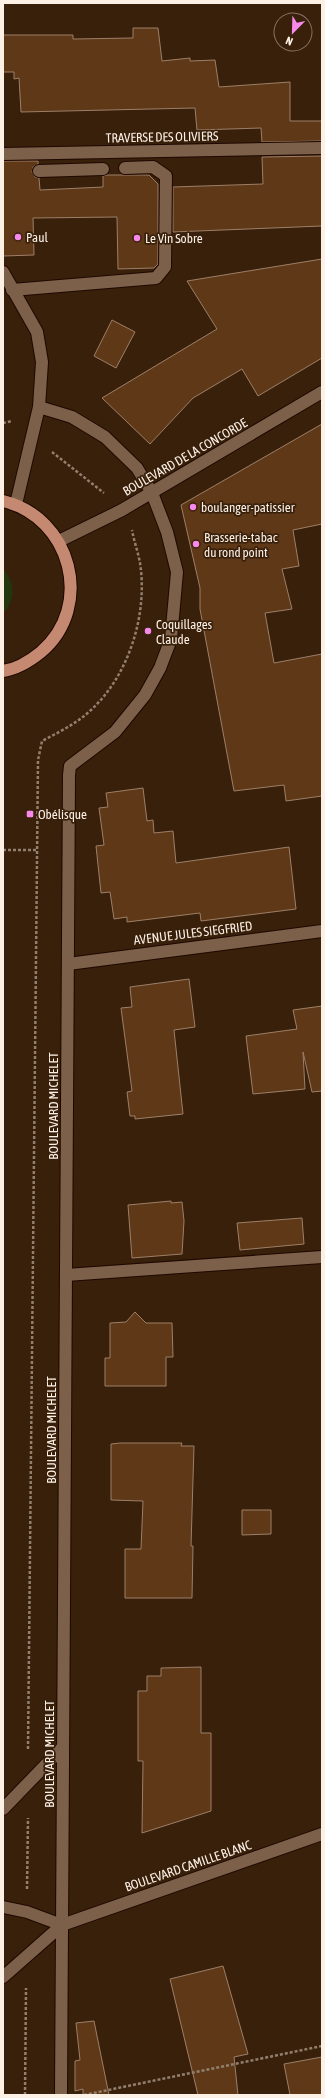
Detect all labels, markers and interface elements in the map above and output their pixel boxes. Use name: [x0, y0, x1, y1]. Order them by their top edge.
north arrow: [273, 12, 313, 52]
text: N: [284, 34, 294, 48]
street label: TRAVERSE DES OLIVIERS: [106, 129, 219, 145]
place label: Paul: [26, 230, 48, 245]
place label: Le Vin Sobre: [145, 231, 203, 246]
marker: Paul: [13, 232, 23, 242]
marker: Le Vin Sobre: [132, 233, 142, 243]
street label: BOULEVARD DE LA CONCORDE: [120, 415, 250, 499]
place label: boulanger-patissier: [201, 500, 295, 515]
marker: boulanger-patissier: [188, 502, 198, 512]
place label: Brasserie-tabac du rond point: [204, 530, 278, 560]
marker: Brasserie-tabac du rond point: [191, 539, 201, 549]
place label: Coquillages Claude: [156, 617, 213, 647]
marker: Coquillages Claude: [143, 626, 153, 636]
place label: Obélisque: [38, 807, 87, 822]
marker: Obélisque: [25, 809, 35, 819]
street label: AVENUE JULES SIEGFRIED: [133, 918, 253, 948]
street label: BOULEVARD MICHELET: [46, 1052, 61, 1160]
street label: BOULEVARD MICHELET: [44, 1376, 59, 1484]
street label: BOULEVARD MICHELET: [42, 1700, 57, 1808]
street label: BOULEVARD CAMILLE BLANC: [123, 1837, 253, 1895]

